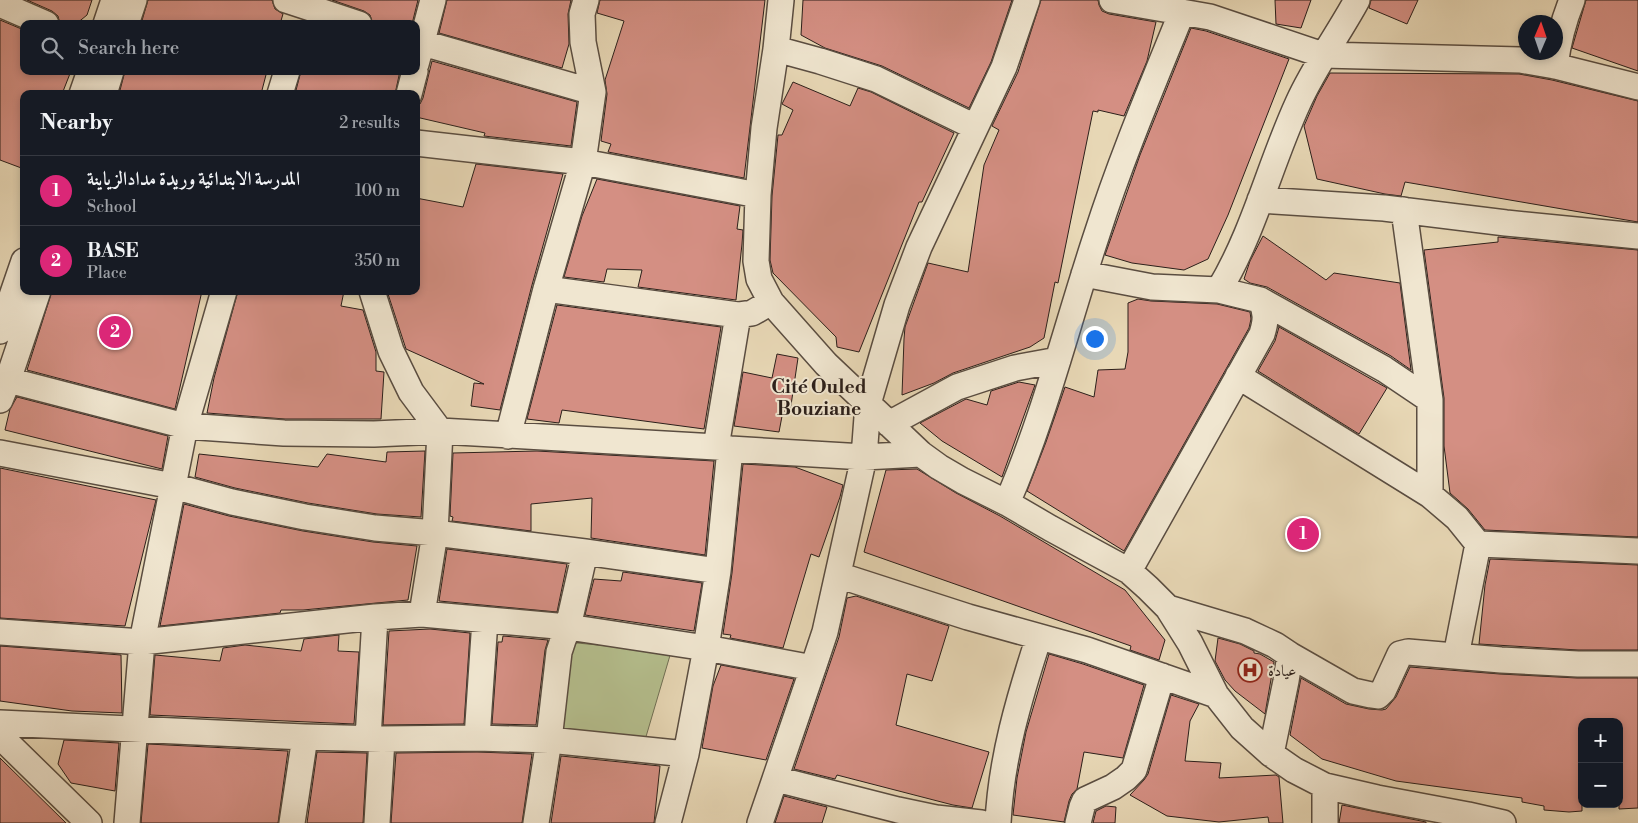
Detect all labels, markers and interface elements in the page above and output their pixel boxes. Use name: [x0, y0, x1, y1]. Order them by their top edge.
north arrow: [1518, 15, 1563, 60]
search box: [20, 20, 420, 75]
icon: search: [38, 34, 66, 62]
text: Search here: [78, 36, 179, 60]
text: Nearby: [40, 110, 113, 136]
text: 2 results: [339, 113, 400, 133]
text: المدرسة الابتدائية وريدة مدادالزياينة: [87, 167, 300, 191]
text: 1: [52, 181, 60, 201]
text: 100 m: [355, 181, 400, 201]
text: School: [87, 197, 136, 217]
text: BASE: [87, 239, 138, 263]
text: 2: [51, 251, 61, 271]
text: 350 m: [354, 251, 400, 271]
text: Place: [87, 263, 127, 283]
pin: 2: [99, 313, 131, 351]
your location: [1082, 326, 1108, 352]
district label: Cité Ouled Bouziane: [771, 375, 867, 421]
pin: 1: [1287, 515, 1319, 553]
hospital icon: عيادة: [1237, 657, 1263, 683]
place label: عيادة: [1268, 661, 1296, 681]
map controls: [1578, 718, 1623, 808]
button: +: [1578, 718, 1623, 763]
button: −: [1578, 763, 1623, 808]

